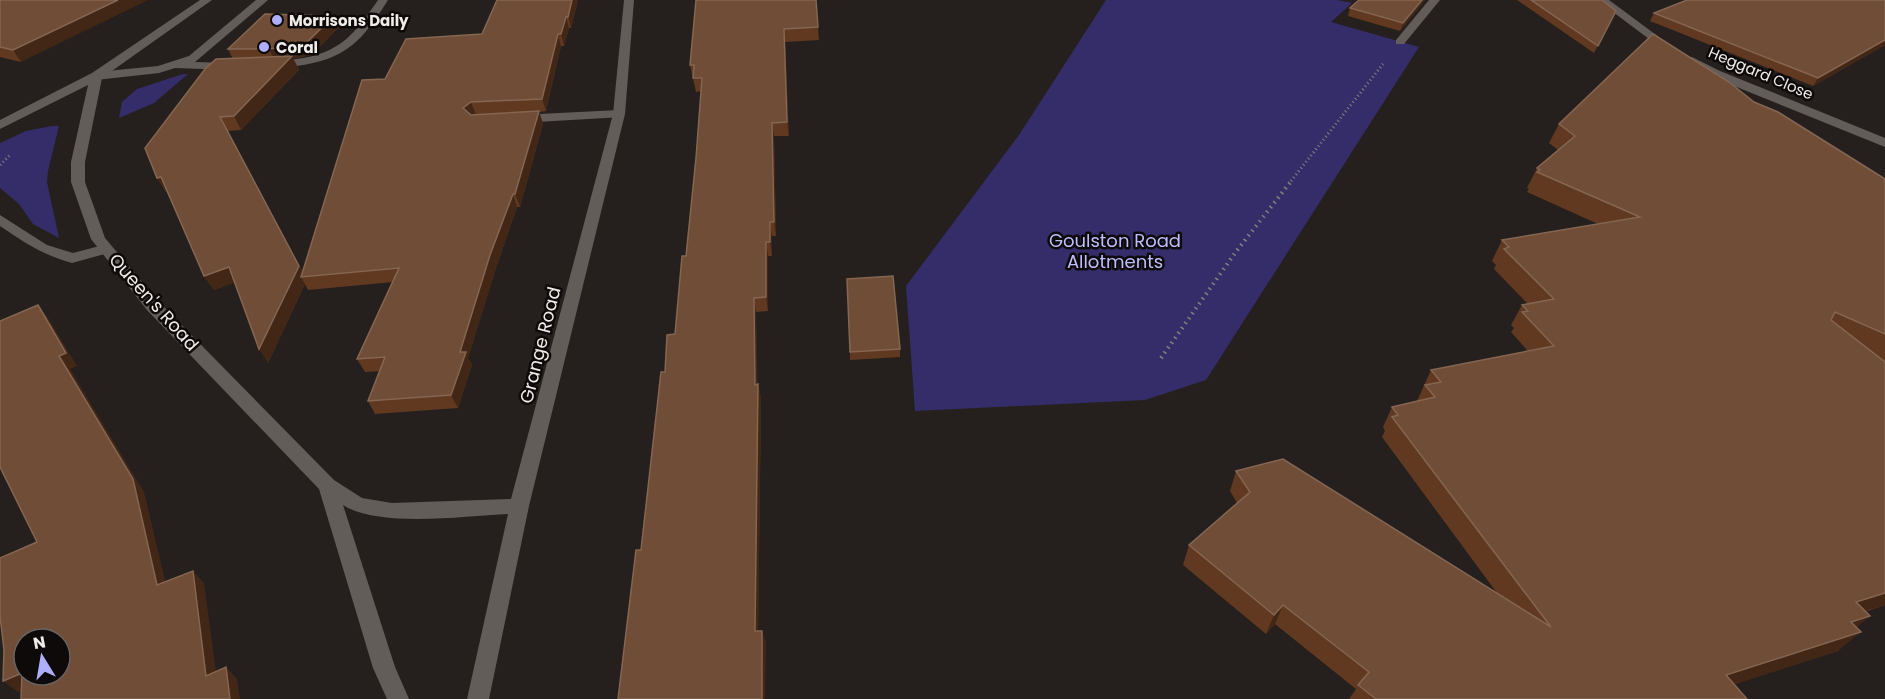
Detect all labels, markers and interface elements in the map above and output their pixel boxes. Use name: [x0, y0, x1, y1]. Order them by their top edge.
place label: Morrisons Daily: [289, 10, 409, 31]
marker: Morrisons Daily: [270, 13, 284, 27]
place label: Coral: [276, 37, 318, 58]
marker: Coral: [257, 40, 271, 54]
street label: Heggard Close: [1705, 41, 1817, 105]
park label: Goulston Road Allotments: [1049, 228, 1181, 274]
street label: Queen's Road: [103, 248, 205, 356]
street label: Grange Road: [513, 284, 567, 406]
north arrow: [12, 627, 72, 687]
text: N: [31, 630, 47, 655]

